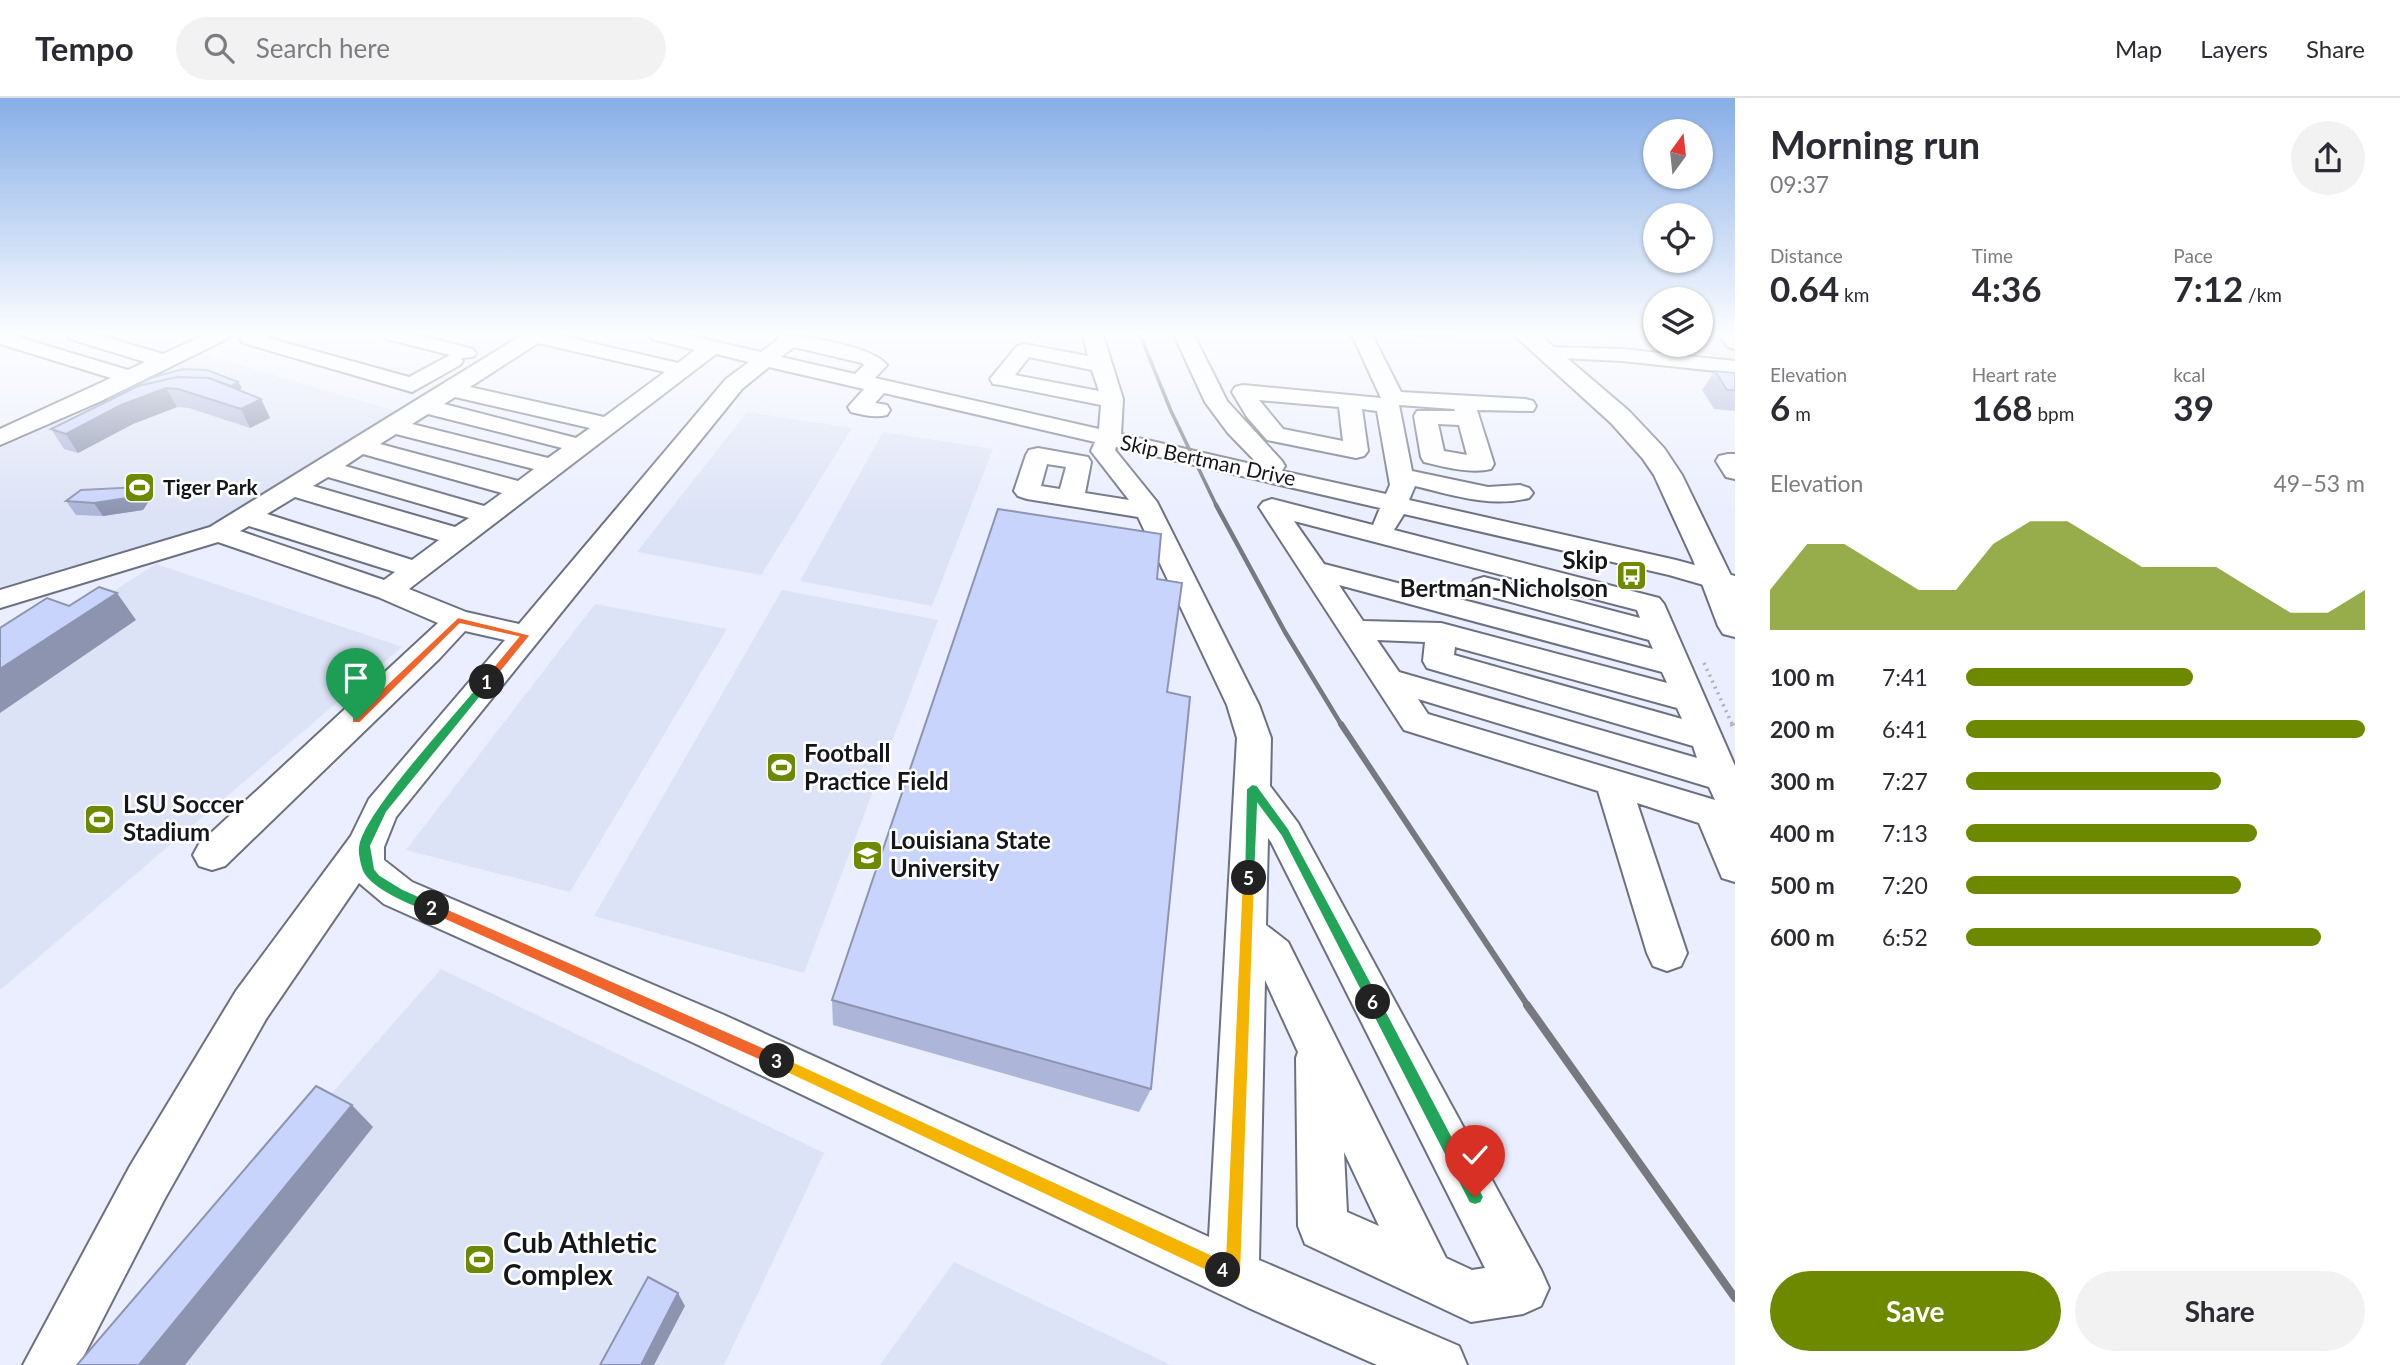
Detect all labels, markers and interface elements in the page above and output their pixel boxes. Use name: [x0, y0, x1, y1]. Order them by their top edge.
search box: [176, 17, 666, 80]
text: Tempo: [35, 28, 134, 68]
icon: search: [200, 29, 238, 67]
text: Search here: [256, 32, 390, 64]
text: Map: [2115, 34, 2162, 63]
text: Layers: [2200, 34, 2268, 63]
text: Share: [2306, 34, 2365, 63]
north arrow: [1643, 119, 1713, 189]
map controls: [1643, 119, 1713, 357]
text: Morning run: [1770, 121, 1980, 167]
button: share: [2291, 121, 2365, 195]
text: 09:37: [1770, 170, 1829, 198]
button: locate: [1643, 203, 1713, 273]
text: Distance: [1770, 244, 1843, 267]
text: Time: [1972, 244, 2013, 267]
text: Pace: [2173, 244, 2213, 267]
text: 0.64: [1770, 267, 1839, 309]
text: 4:36: [1972, 267, 2042, 309]
text: 7:12: [2173, 267, 2243, 309]
text: km: [1839, 283, 1869, 306]
text: /km: [2243, 283, 2282, 306]
button: layers: [1643, 287, 1713, 357]
text: Elevation: [1770, 363, 1847, 386]
text: Heart rate: [1972, 363, 2057, 386]
text: kcal: [2173, 363, 2205, 386]
text: 6: [1770, 386, 1790, 428]
text: 168: [1972, 386, 2033, 428]
text: 39: [2173, 386, 2214, 428]
text: m: [1790, 402, 1811, 425]
text: bpm: [2033, 402, 2074, 425]
street label: Skip Bertman Drive: [1118, 429, 1298, 490]
text: Elevation: [1770, 469, 1863, 497]
text: 49–53 m: [2273, 469, 2365, 497]
sports icon: Tiger Park: [123, 471, 157, 505]
place label: Tiger Park: [163, 474, 259, 499]
place label: Skip Bertman-Nicholson: [1400, 545, 1608, 602]
bus stop icon: Skip Bertman-Nicholson: [1614, 558, 1648, 592]
pin: [326, 648, 386, 720]
icon: arrive: [337, 659, 375, 697]
text: 100 m: [1770, 663, 1835, 691]
text: 7:41: [1882, 663, 1928, 691]
pin: 1: [470, 664, 504, 700]
text: 1: [481, 670, 492, 693]
text: 200 m: [1770, 715, 1835, 743]
text: 6:41: [1882, 715, 1928, 743]
place label: Football Practice Field: [804, 738, 949, 795]
sports icon: Football Practice Field: [764, 751, 798, 785]
text: 300 m: [1770, 767, 1835, 795]
text: 7:27: [1882, 767, 1928, 795]
place label: LSU Soccer Stadium: [123, 789, 244, 846]
sports icon: LSU Soccer Stadium: [83, 802, 117, 836]
text: 400 m: [1770, 819, 1835, 847]
text: 7:13: [1882, 819, 1928, 847]
place label: Louisiana State University: [890, 825, 1051, 882]
school or university icon: Louisiana State University: [850, 838, 884, 872]
pin: 5: [1232, 860, 1266, 896]
text: 5: [1243, 866, 1254, 889]
text: 500 m: [1770, 871, 1835, 899]
text: 7:20: [1882, 871, 1928, 899]
pin: 2: [414, 890, 450, 926]
text: 2: [426, 896, 437, 919]
text: 600 m: [1770, 923, 1835, 951]
text: 6:52: [1882, 923, 1928, 951]
pin: 6: [1356, 984, 1390, 1020]
text: 6: [1367, 990, 1378, 1013]
pin: 3: [760, 1044, 794, 1079]
text: 3: [771, 1049, 782, 1072]
pin: [1445, 1125, 1505, 1197]
icon: check: [1456, 1136, 1494, 1174]
place label: Cub Athletic Complex: [503, 1225, 657, 1291]
sports icon: Cub Athletic Complex: [463, 1242, 497, 1276]
pin: 4: [1206, 1252, 1240, 1288]
text: 4: [1217, 1258, 1228, 1281]
button: Save: [1770, 1271, 2061, 1351]
button: Share: [2075, 1271, 2365, 1351]

